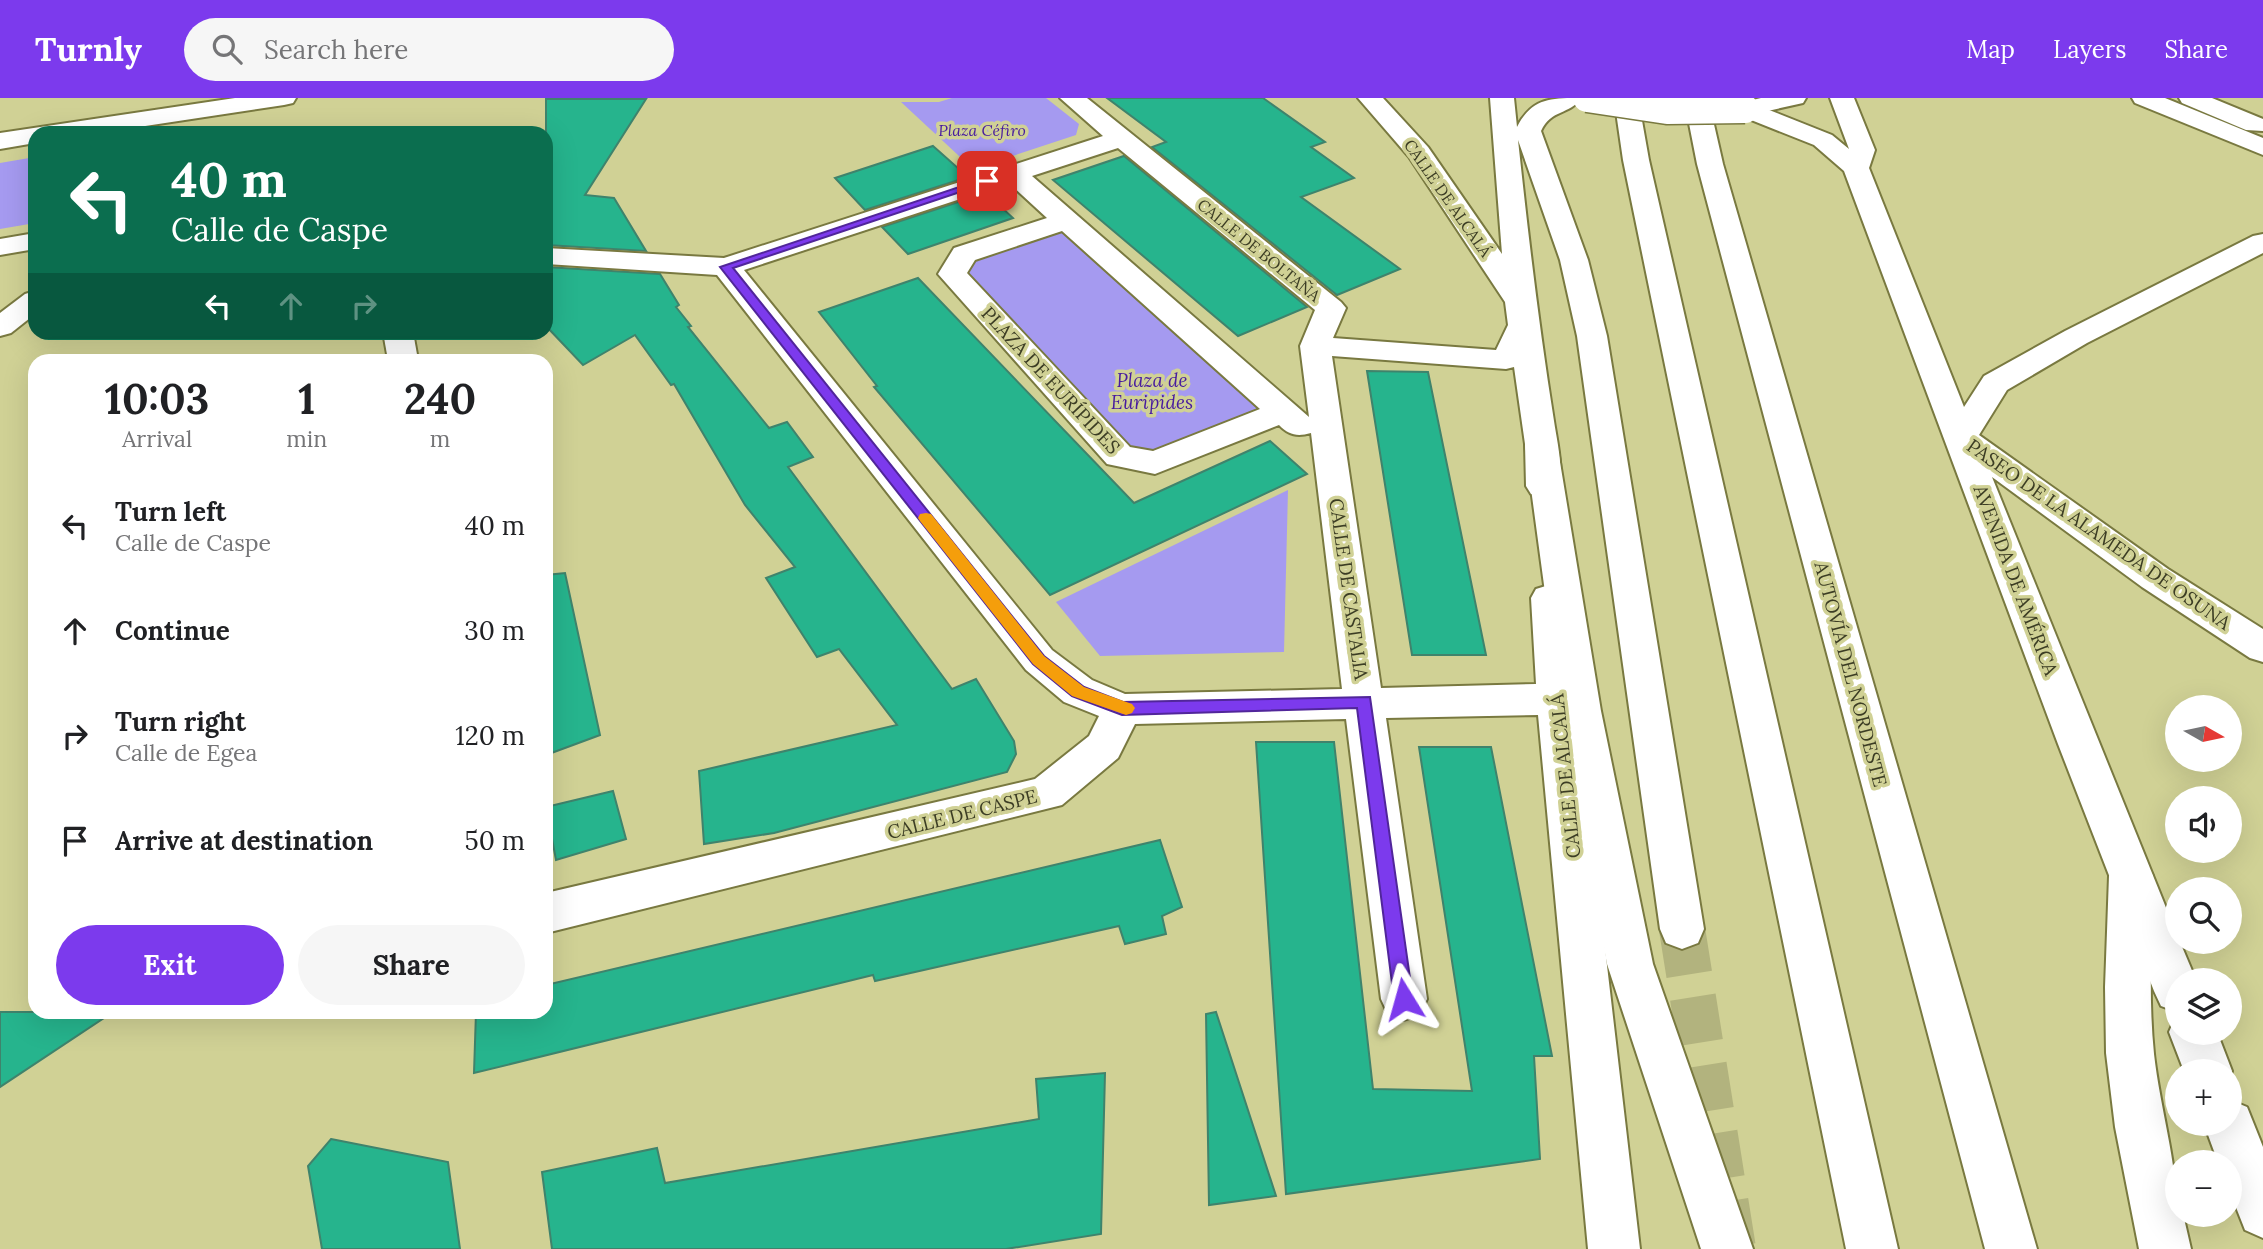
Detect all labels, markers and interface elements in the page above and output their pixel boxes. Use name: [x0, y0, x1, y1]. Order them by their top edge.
search box: [184, 18, 674, 81]
text: Turnly: [35, 28, 142, 70]
icon: search: [208, 30, 246, 68]
text: Search here: [264, 33, 408, 66]
text: Map: [1966, 34, 2015, 65]
text: Layers: [2053, 34, 2126, 65]
text: Share: [2164, 34, 2228, 65]
park label: Plaza Céfiro: [938, 120, 1026, 140]
street label: CALLE DE ALCALÁ: [1400, 135, 1497, 262]
text: 40 m: [171, 148, 287, 210]
pin: [957, 151, 1017, 211]
icon: left: [56, 154, 147, 245]
icon: arrive: [968, 162, 1006, 200]
street label: CALLE DE BOLTAÑA: [1193, 194, 1325, 306]
text: Calle de Caspe: [171, 209, 388, 250]
icon: left: [199, 287, 237, 325]
icon: ahead: [272, 287, 310, 325]
icon: right: [345, 287, 383, 325]
street label: PLAZA DE EURÍPIDES: [976, 301, 1126, 459]
park label: Plaza de Euripides: [1111, 368, 1193, 414]
text: 10:03: [105, 372, 209, 426]
text: 1: [298, 372, 315, 426]
text: 240: [404, 372, 476, 426]
text: Arrival: [122, 424, 192, 453]
text: min: [286, 424, 327, 453]
text: m: [430, 424, 450, 453]
street label: PASEO DE LA ALAMEDA DE OSUNA: [1962, 433, 2237, 635]
street label: AVENIDA DE AMÉRICA: [1968, 480, 2064, 680]
text: Turn left: [115, 495, 226, 528]
street label: CALLE DE CASTALIA: [1324, 497, 1374, 682]
icon: left: [56, 507, 94, 545]
text: 40 m: [465, 509, 525, 542]
text: Calle de Caspe: [115, 528, 271, 557]
street label: AUTOVÍA DEL NORDESTE: [1809, 558, 1893, 789]
icon: ahead: [56, 612, 94, 650]
text: Continue: [115, 614, 230, 647]
text: 30 m: [464, 614, 525, 647]
street label: CALLE DE ALCALÁ: [1544, 691, 1586, 859]
north arrow: [2165, 695, 2242, 772]
map controls: [2165, 695, 2242, 1227]
text: Turn right: [115, 705, 246, 738]
icon: right: [56, 717, 94, 755]
text: 120 m: [455, 719, 525, 752]
text: Calle de Egea: [115, 738, 257, 767]
street label: CALLE DE CASPE: [885, 784, 1039, 844]
button: sound: [2165, 786, 2242, 863]
icon: arrive: [56, 822, 94, 860]
text: Arrive at destination: [115, 824, 373, 857]
text: 50 m: [465, 824, 525, 857]
button: search: [2165, 877, 2242, 954]
button: Exit: [56, 925, 284, 1005]
button: Share: [298, 925, 525, 1005]
position arrow: [1367, 962, 1441, 1036]
button: layers: [2165, 968, 2242, 1045]
button: +: [2165, 1059, 2242, 1136]
button: −: [2165, 1150, 2242, 1227]

